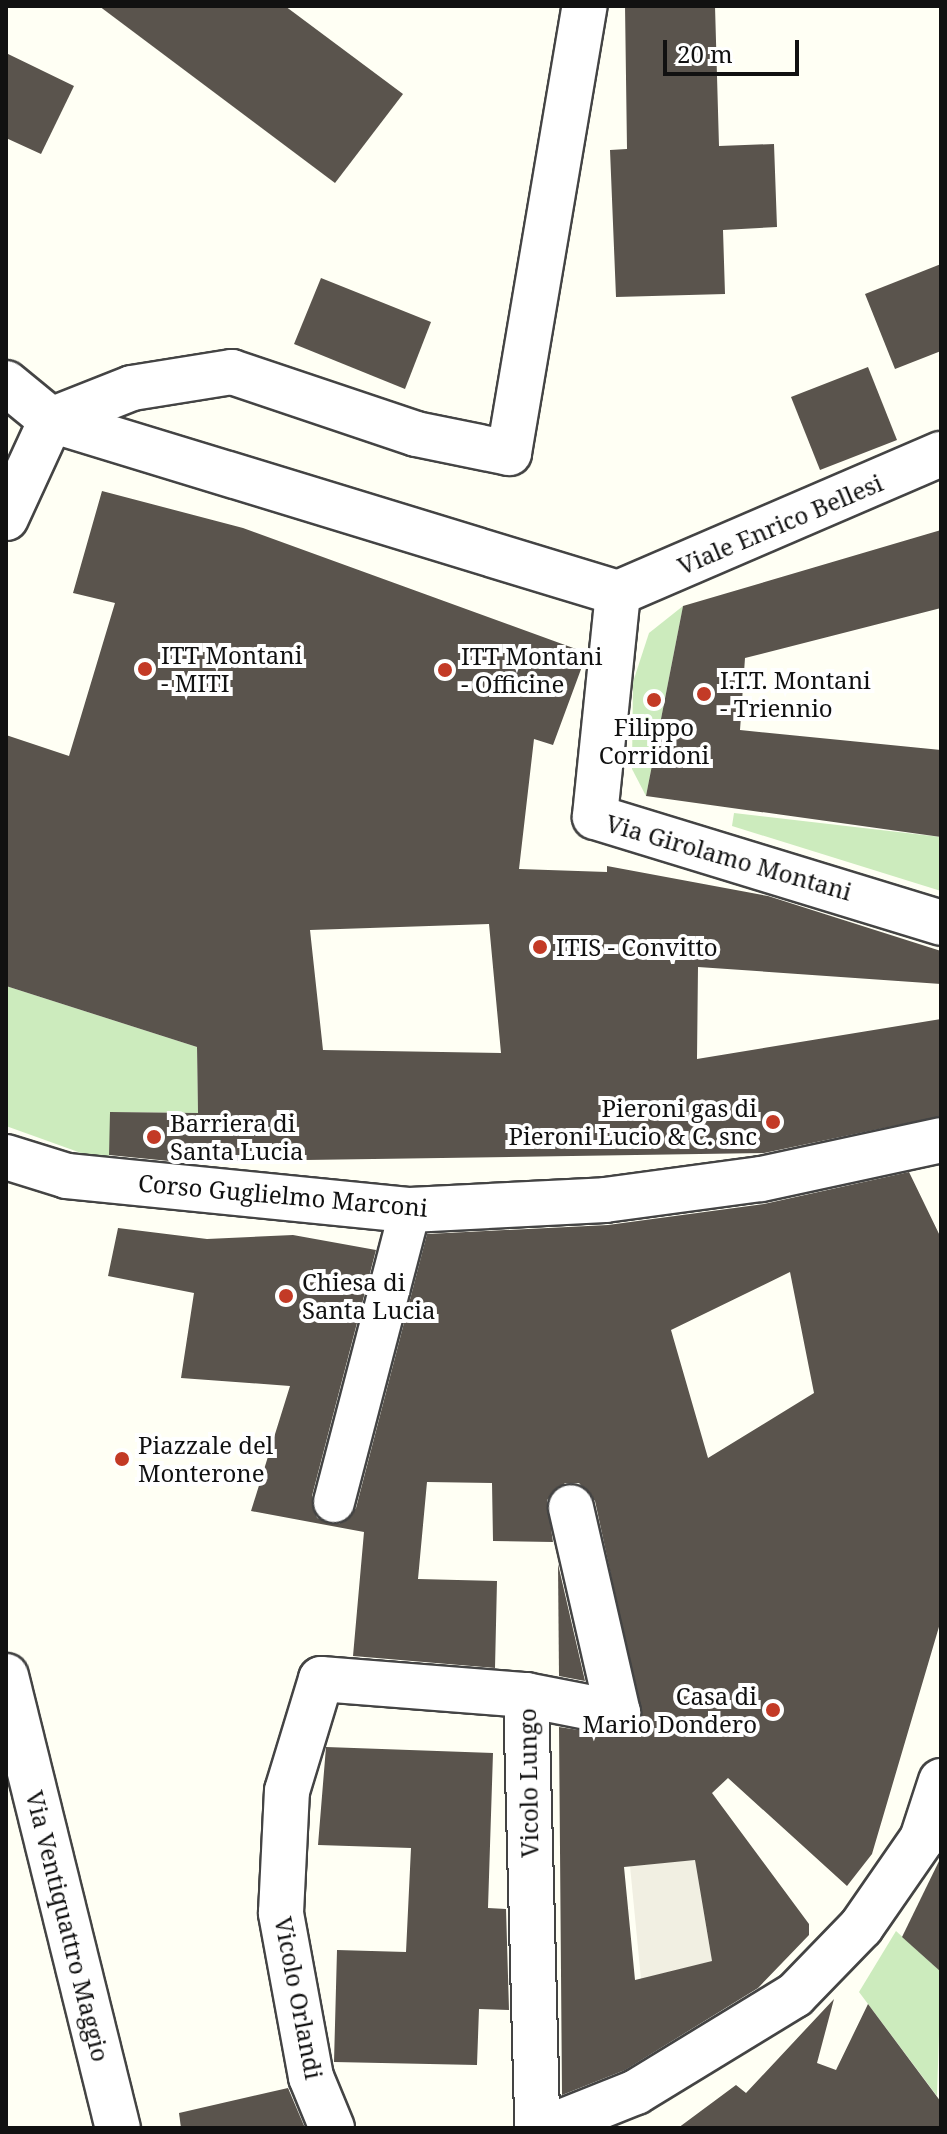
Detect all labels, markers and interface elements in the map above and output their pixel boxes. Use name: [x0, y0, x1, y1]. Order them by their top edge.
scale bar: [667, 24, 803, 74]
text: 20 m: [677, 37, 733, 70]
street label: Viale Enrico Bellesi: [673, 468, 887, 580]
place label: ITT Montani - MITI: [161, 641, 302, 697]
place label: ITT Montani - Officine: [461, 642, 602, 698]
marker: ITT Montani - MITI: [136, 660, 154, 678]
marker: ITT Montani - Officine: [436, 661, 454, 679]
place label: I.T.T. Montani - Triennio: [720, 666, 871, 722]
marker: I.T.T. Montani - Triennio: [695, 685, 713, 703]
marker: Filippo Corridoni: [645, 691, 663, 709]
place label: Filippo Corridoni: [599, 713, 709, 769]
street label: Via Girolamo Montani: [603, 808, 855, 906]
place label: ITIS - Convitto: [556, 933, 718, 961]
marker: ITIS - Convitto: [531, 938, 549, 956]
place label: Pieroni gas di Pieroni Lucio & C. snc: [509, 1094, 757, 1150]
place label: Barriera di Santa Lucia: [170, 1109, 303, 1165]
marker: Pieroni gas di Pieroni Lucio & C. snc: [764, 1113, 782, 1131]
marker: Barriera di Santa Lucia: [145, 1128, 163, 1146]
street label: Corso Guglielmo Marconi: [137, 1168, 429, 1222]
place label: Chiesa di Santa Lucia: [302, 1268, 435, 1324]
marker: Chiesa di Santa Lucia: [277, 1287, 295, 1305]
place label: Piazzale del Monterone: [138, 1431, 273, 1487]
marker: Piazzale del Monterone: [113, 1450, 131, 1468]
place label: Casa di Mario Dondero: [582, 1682, 757, 1738]
marker: Casa di Mario Dondero: [764, 1701, 782, 1719]
street label: Vicolo Lungo: [512, 1708, 544, 1858]
street label: Via Ventiquattro Maggio: [20, 1788, 116, 2064]
street label: Vicolo Orlandi: [269, 1914, 329, 2082]

